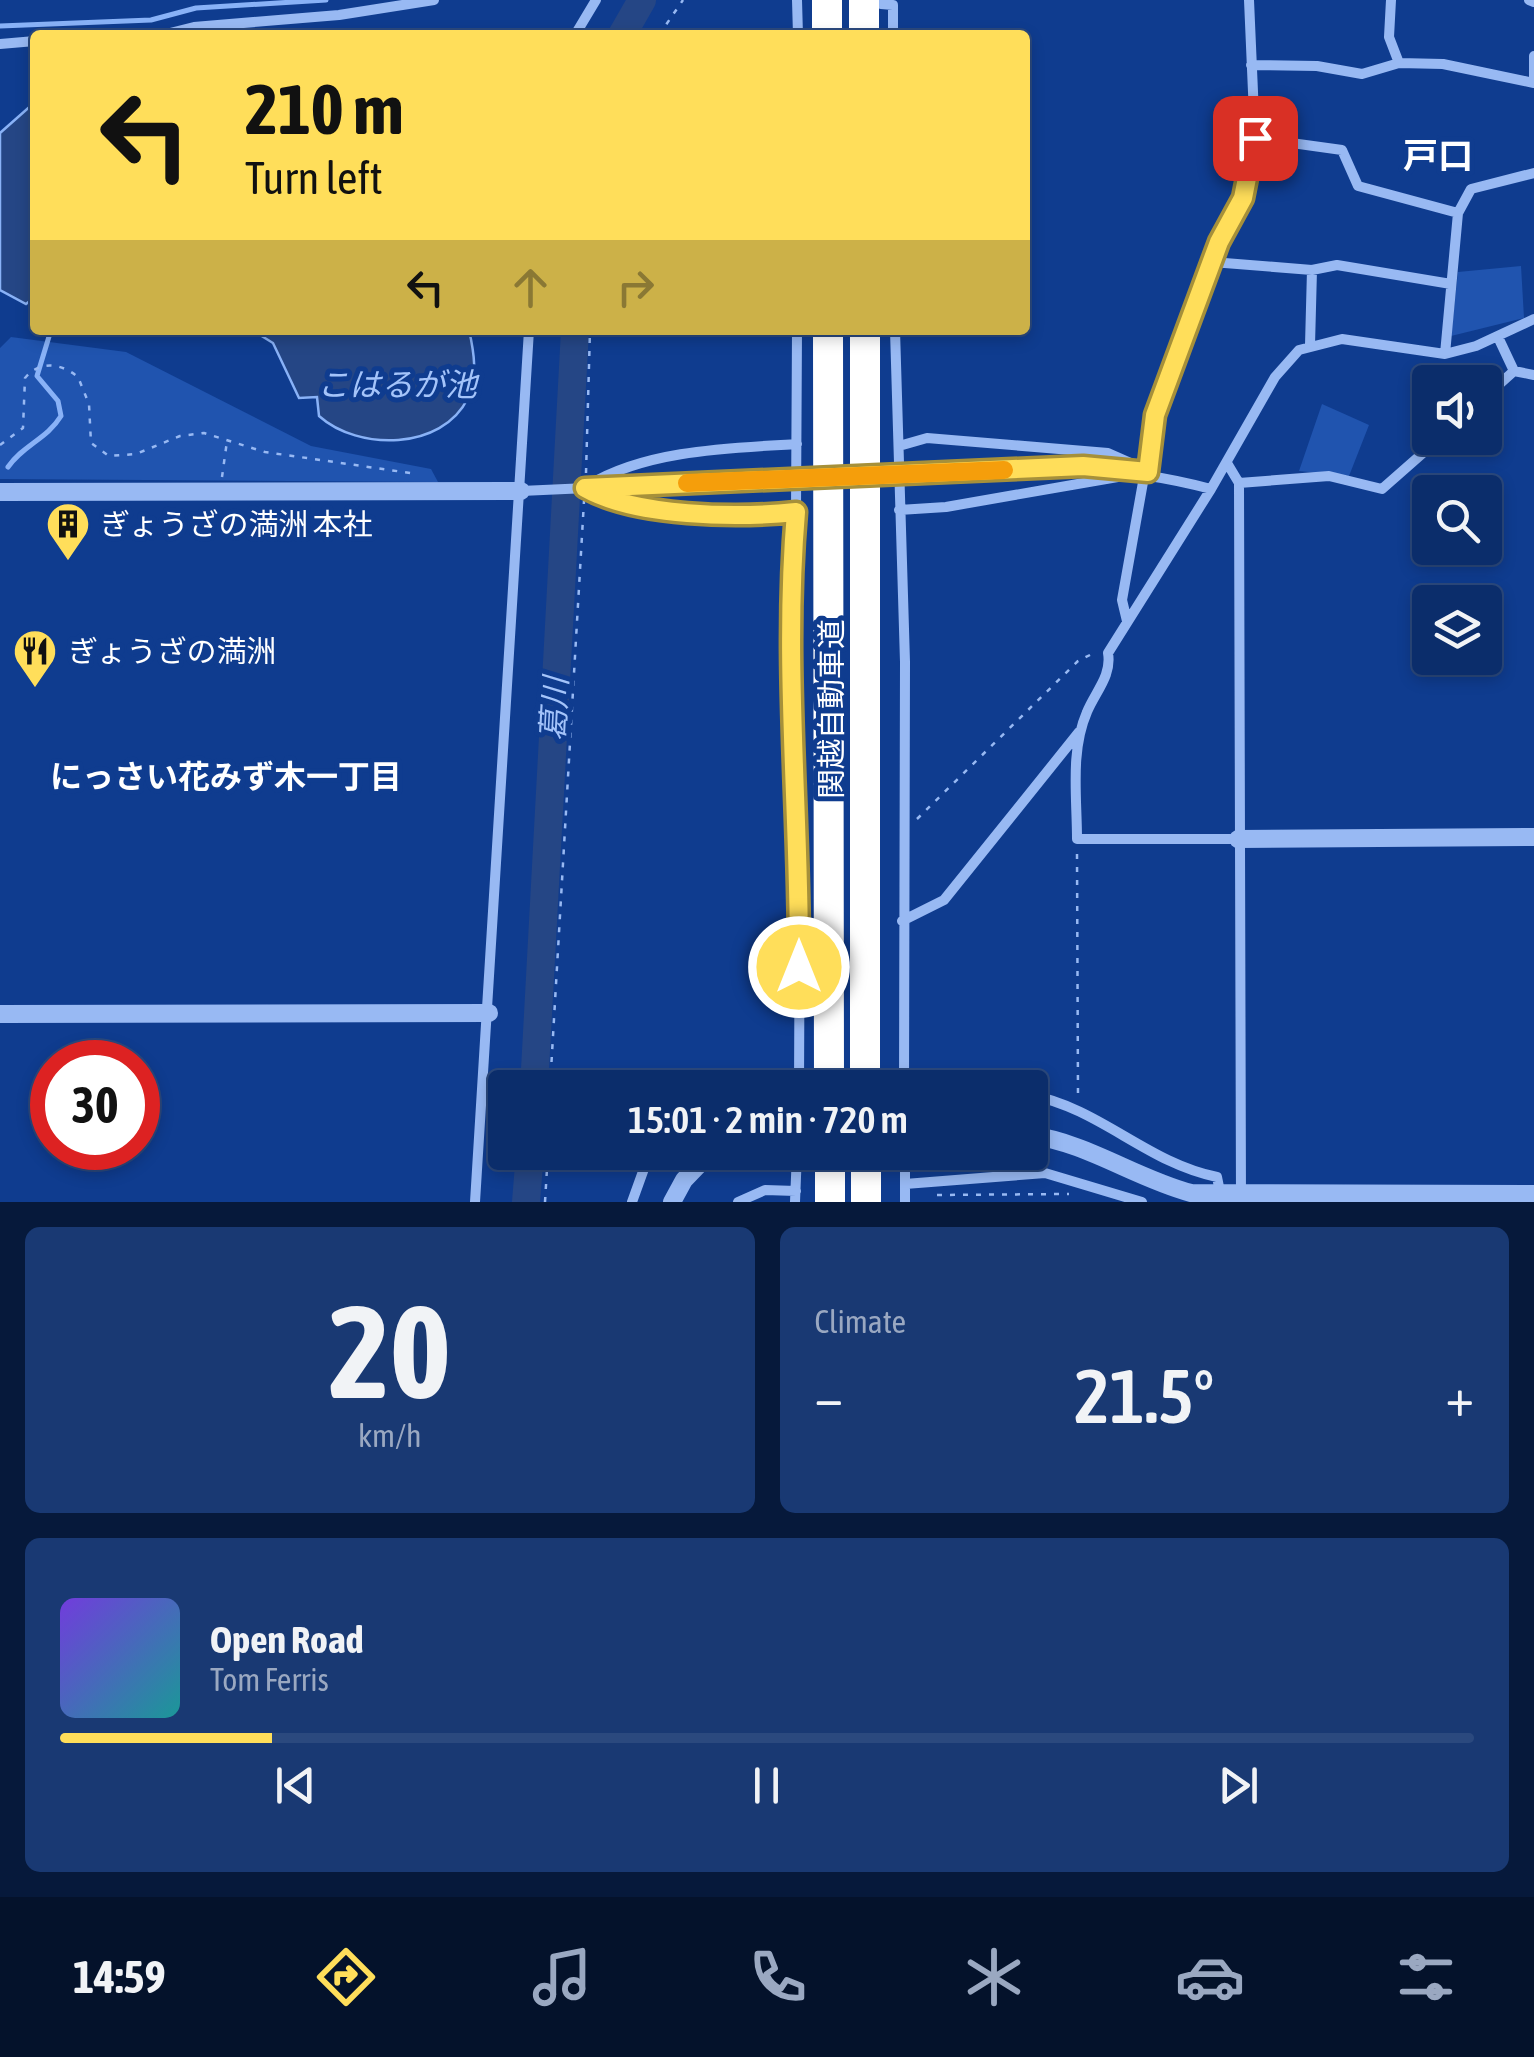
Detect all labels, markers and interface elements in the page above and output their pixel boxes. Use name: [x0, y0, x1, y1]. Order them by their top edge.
text: 210 m: [245, 69, 404, 149]
icon: left: [80, 70, 210, 200]
pin: [1213, 96, 1298, 181]
icon: arrive: [1228, 111, 1283, 166]
district label: 戸口: [1403, 135, 1473, 175]
text: Turn left: [245, 152, 383, 204]
icon: left: [398, 260, 453, 315]
icon: ahead: [503, 260, 558, 315]
icon: right: [608, 260, 663, 315]
map controls: [1412, 365, 1502, 675]
button: sound: [1412, 365, 1502, 455]
water label: こはるが池: [317, 366, 480, 403]
button: search: [1412, 475, 1502, 565]
building icon: ぎょうざの満洲 本社: [45, 501, 91, 562]
place label: ぎょうざの満洲 本社: [100, 507, 373, 541]
button: layers: [1412, 585, 1502, 675]
street label: 関越自動車道: [814, 619, 848, 799]
restaurant icon: ぎょうざの満洲: [12, 628, 58, 689]
place label: ぎょうざの満洲: [68, 634, 277, 668]
water label: 葛川: [534, 673, 574, 742]
district label: にっさい花みず木一丁目: [50, 758, 402, 795]
position arrow: [747, 915, 851, 1019]
speed limit sign: 30: [30, 1040, 160, 1170]
text: 15:01 · 2 min · 720 m: [628, 1098, 908, 1141]
text: 20: [329, 1277, 451, 1426]
text: Climate: [815, 1303, 906, 1340]
text: 21.5°: [1074, 1353, 1214, 1439]
text: −: [815, 1365, 843, 1428]
text: +: [1445, 1365, 1474, 1428]
text: km/h: [358, 1417, 421, 1454]
text: Open Road: [210, 1618, 364, 1661]
text: Tom Ferris: [210, 1661, 329, 1698]
icon: previous: [268, 1758, 323, 1813]
icon: pause: [739, 1758, 794, 1813]
icon: next: [1211, 1758, 1266, 1813]
icon: directions: [311, 1942, 381, 2012]
icon: music: [527, 1942, 597, 2012]
icon: phone: [743, 1942, 813, 2012]
icon: climate: [959, 1942, 1029, 2012]
icon: car: [1175, 1942, 1245, 2012]
icon: filters: [1391, 1942, 1461, 2012]
text: 14:59: [73, 1951, 166, 2003]

